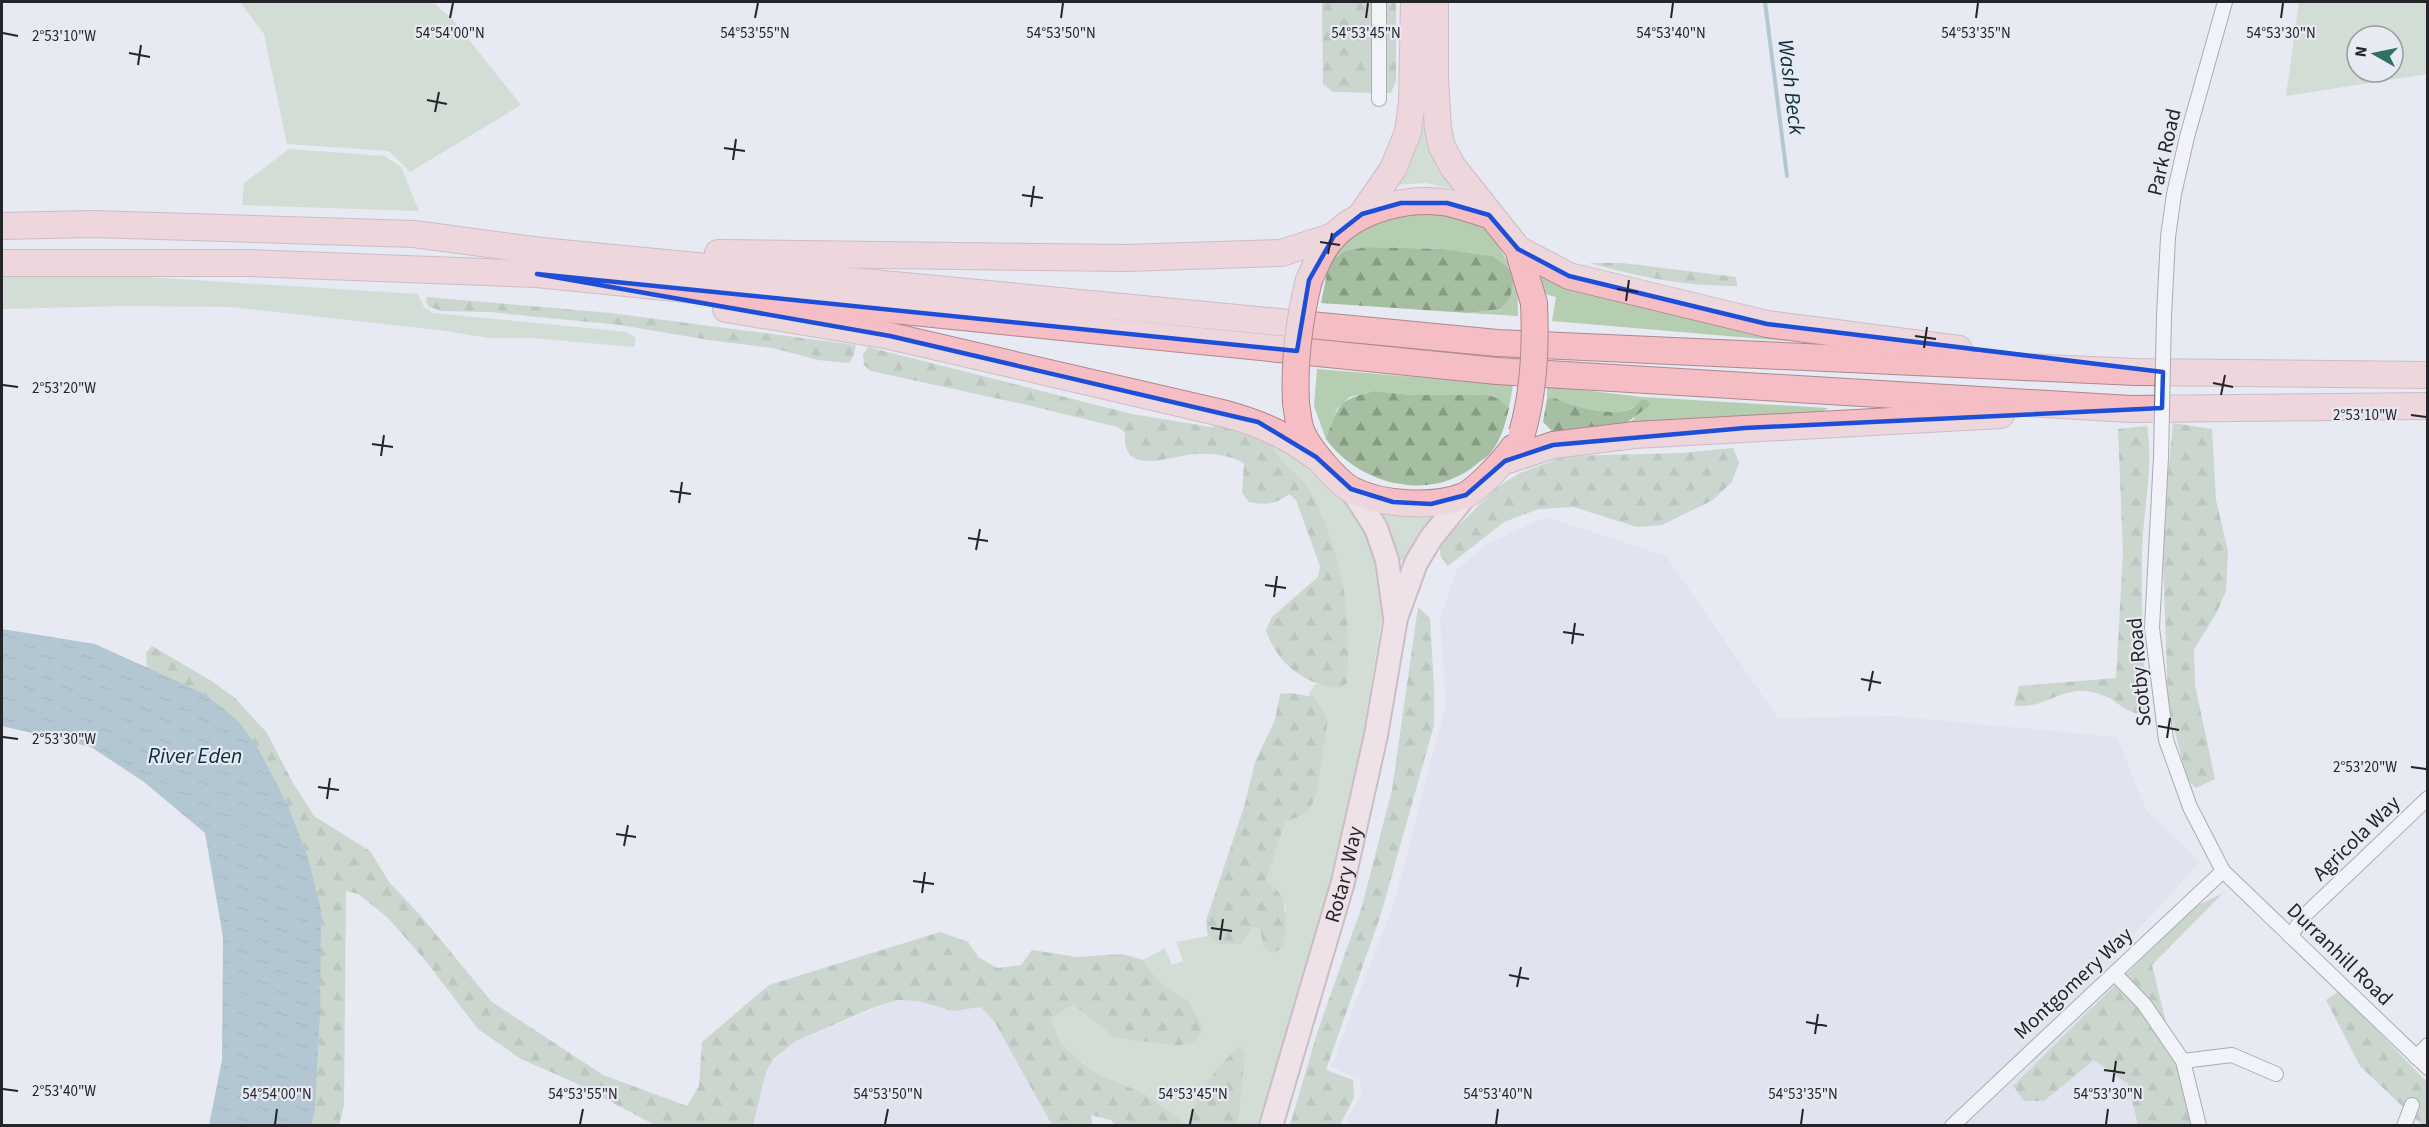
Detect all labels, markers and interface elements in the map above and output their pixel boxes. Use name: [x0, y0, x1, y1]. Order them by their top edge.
text: 54°54'00"N: [415, 23, 485, 44]
text: 54°53'55"N: [720, 23, 790, 44]
text: 54°53'50"N: [1026, 23, 1096, 44]
text: 54°53'45"N: [1331, 23, 1401, 44]
text: 54°53'40"N: [1636, 23, 1706, 44]
text: 54°53'35"N: [1941, 23, 2011, 44]
text: 54°53'30"N: [2246, 23, 2316, 44]
north arrow: [2345, 24, 2405, 84]
text: 2°53'10"W: [32, 26, 96, 47]
water label: Wash Beck: [1769, 37, 1813, 137]
text: N: [2349, 45, 2373, 59]
street label: Park Road: [2139, 105, 2189, 199]
text: 2°53'20"W: [32, 378, 96, 399]
text: 2°53'10"W: [2333, 405, 2397, 426]
street label: Scotby Road: [2119, 616, 2159, 728]
text: 2°53'30"W: [32, 729, 96, 750]
water label: River Eden: [148, 740, 242, 772]
text: 2°53'20"W: [2333, 757, 2397, 778]
street label: Agricola Way: [2305, 788, 2407, 888]
street label: Rotary Way: [1317, 823, 1370, 926]
street label: Durranhill Road: [2280, 896, 2400, 1012]
street label: Montgomery Way: [2007, 920, 2139, 1046]
text: 2°53'40"W: [32, 1081, 96, 1102]
text: 54°54'00"N: [242, 1084, 312, 1105]
text: 54°53'55"N: [548, 1084, 618, 1105]
text: 54°53'50"N: [853, 1084, 923, 1105]
text: 54°53'45"N: [1158, 1084, 1228, 1105]
text: 54°53'40"N: [1463, 1084, 1533, 1105]
text: 54°53'35"N: [1768, 1084, 1838, 1105]
text: 54°53'30"N: [2073, 1084, 2143, 1105]

